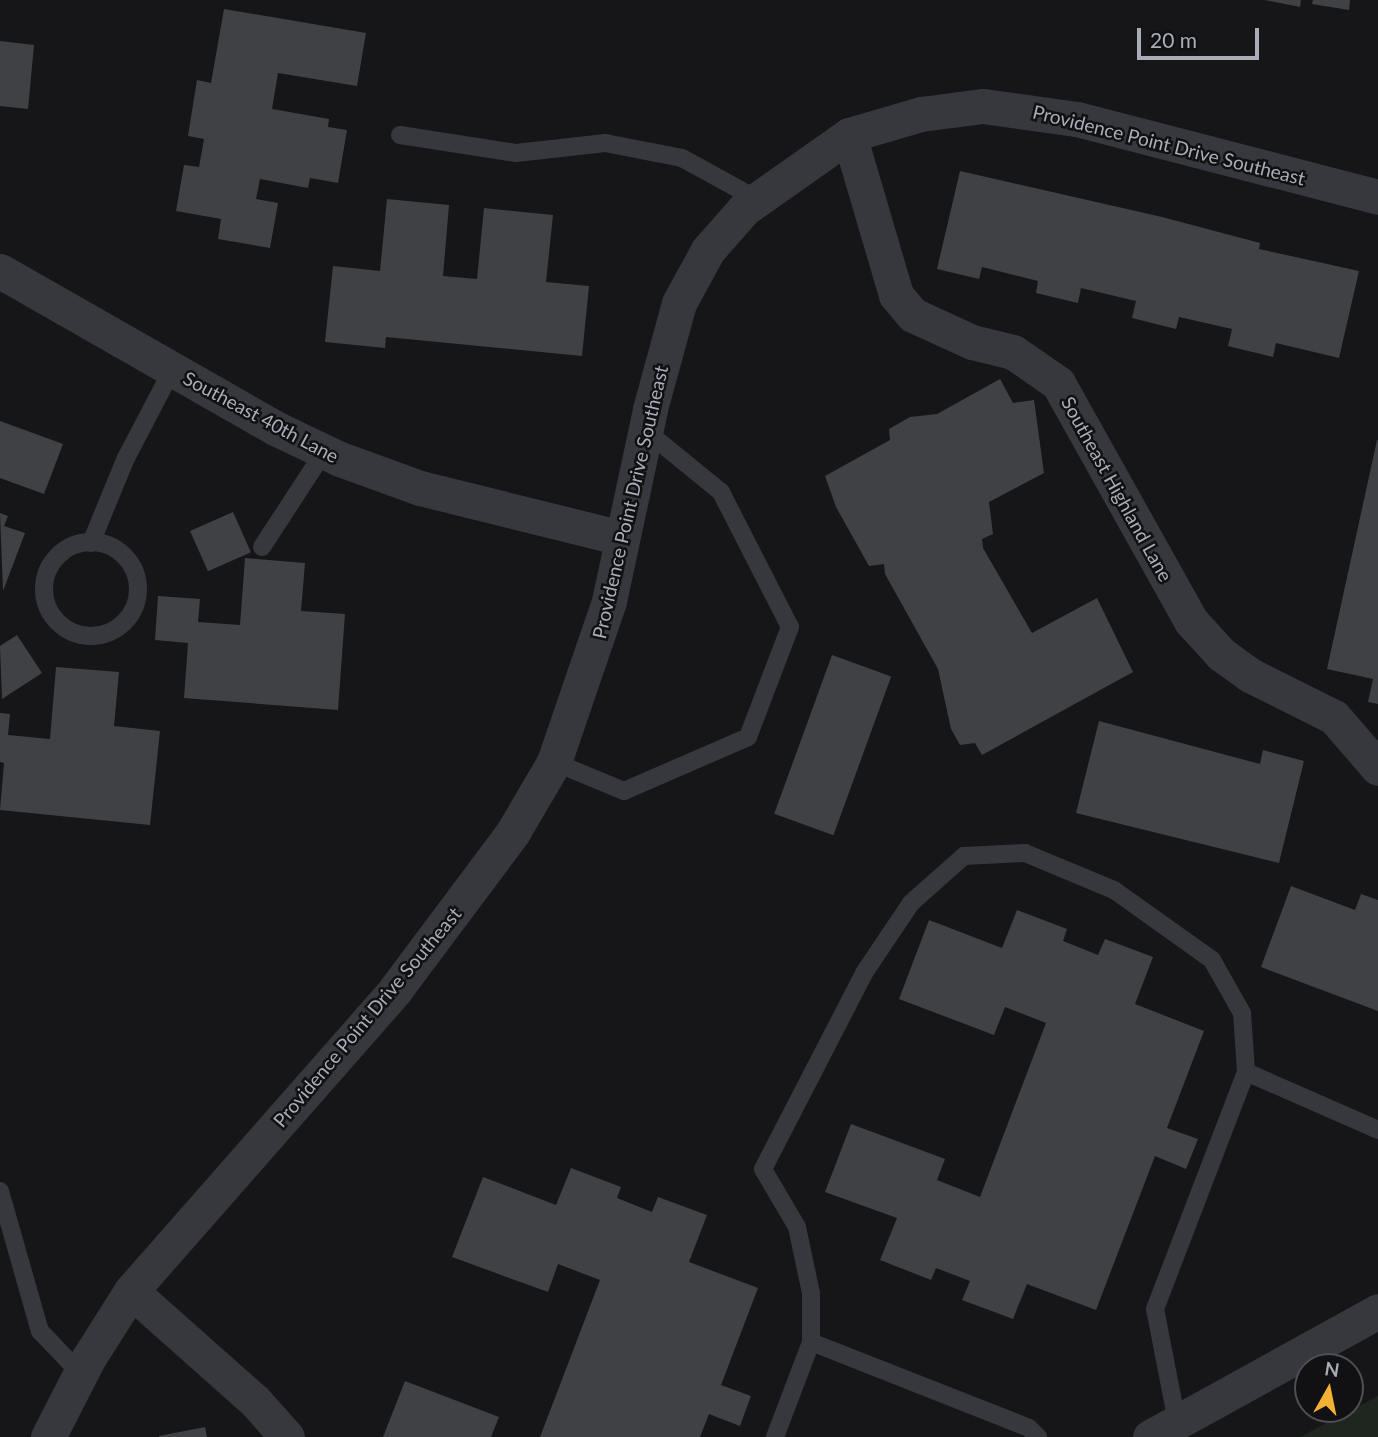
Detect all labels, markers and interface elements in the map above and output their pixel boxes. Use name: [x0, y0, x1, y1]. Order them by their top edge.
scale bar: [1140, 14, 1262, 58]
text: 20 m: [1150, 27, 1197, 52]
street label: Providence Point Drive Southeast: [1031, 100, 1307, 190]
street label: Providence Point Drive Southeast: [587, 363, 673, 641]
street label: Southeast 40th Lane: [179, 366, 343, 468]
street label: Southeast Highland Lane: [1057, 393, 1177, 585]
street label: Providence Point Drive Southeast: [268, 903, 466, 1131]
north arrow: [1294, 1353, 1364, 1423]
text: N: [1323, 1356, 1341, 1381]

